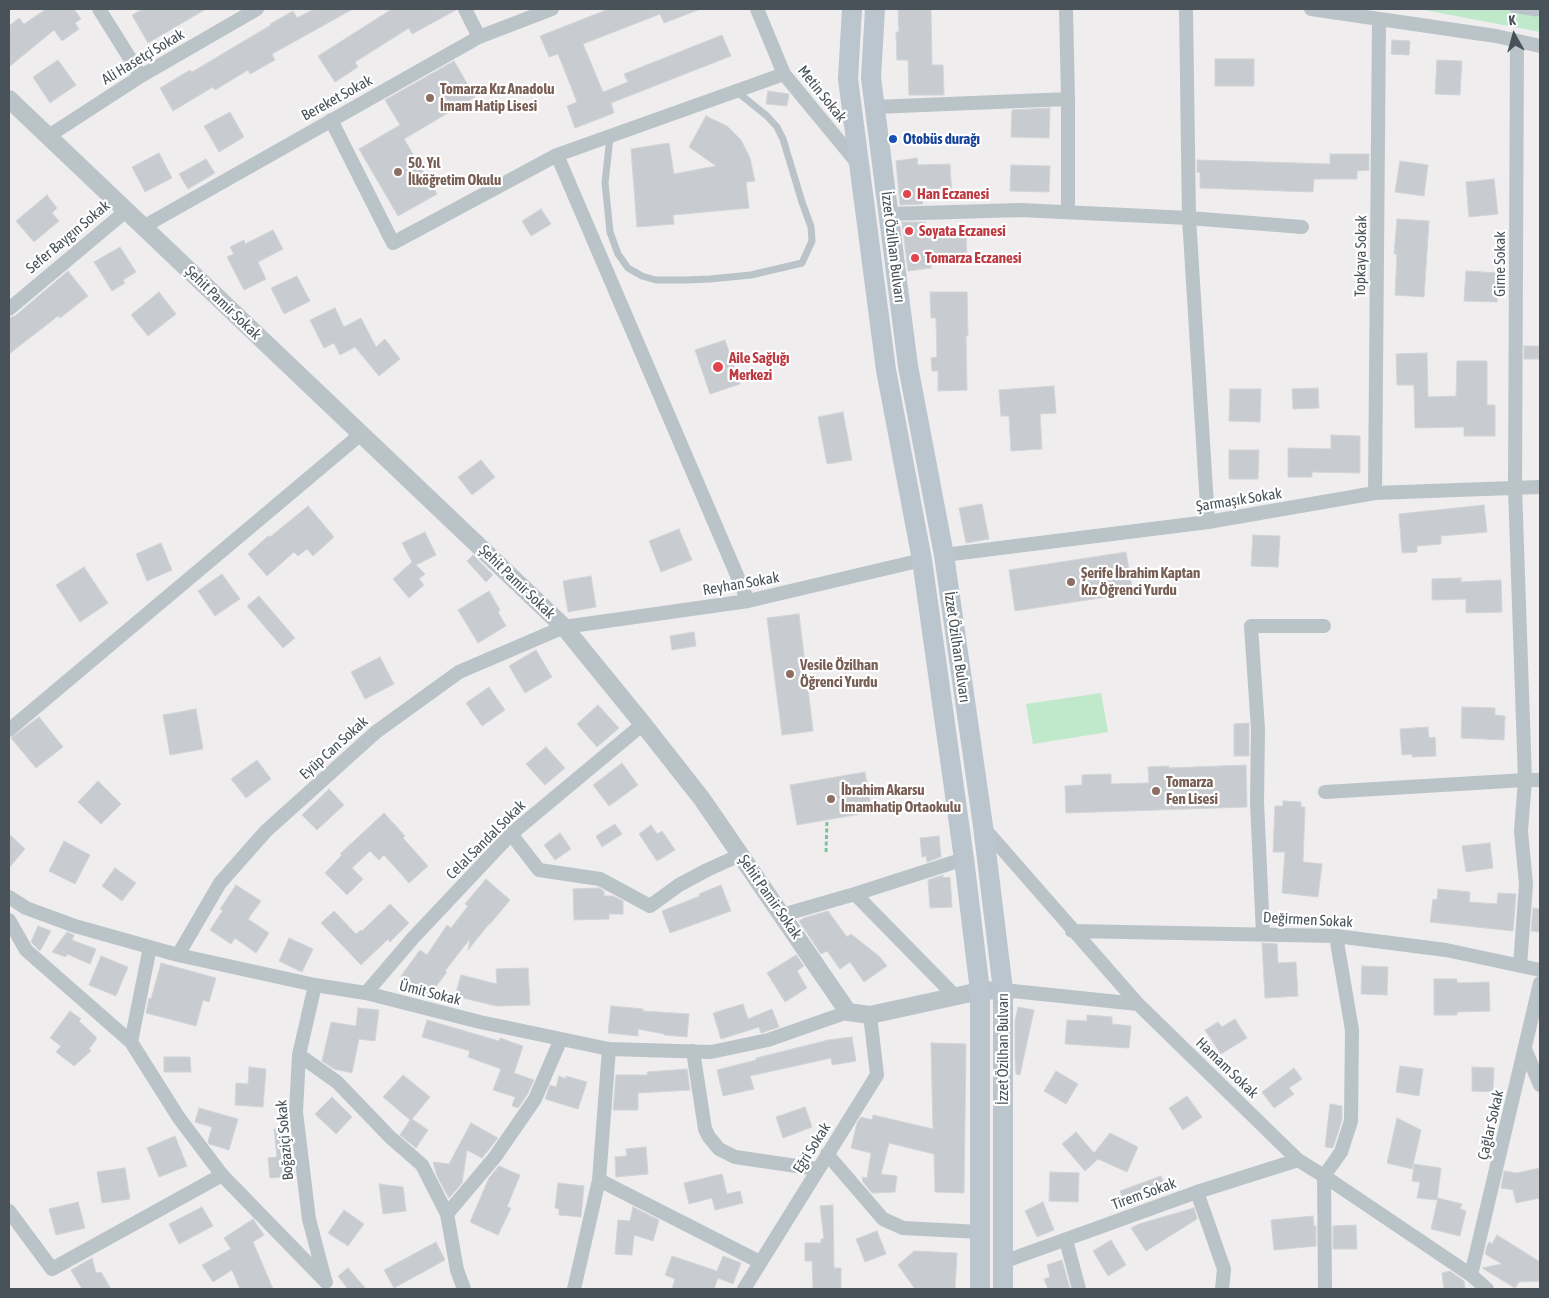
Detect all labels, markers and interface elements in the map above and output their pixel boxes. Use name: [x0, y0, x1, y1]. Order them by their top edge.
north arrow: [1489, 10, 1539, 60]
text: K: [1508, 12, 1517, 28]
street label: Ali Hasetçi Sokak: [98, 25, 188, 89]
street label: Metin Sokak: [794, 62, 850, 126]
street label: Bereket Sokak: [298, 71, 376, 125]
place label: Tomarza Kız Anadolu İmam Hatip Lisesi: [440, 80, 555, 115]
marker: Tomarza Kız Anadolu İmam Hatip Lisesi: [424, 92, 436, 104]
place label: Otobüs durağı: [903, 130, 980, 148]
marker: Otobüs durağı: [887, 133, 899, 145]
place label: 50. Yıl İlköğretim Okulu: [408, 154, 501, 189]
marker: 50. Yıl İlköğretim Okulu: [392, 166, 404, 178]
place label: Han Eczanesi: [917, 185, 989, 203]
marker: Han Eczanesi: [901, 188, 913, 200]
street label: İzzet Özilhan Bulvarı: [877, 190, 909, 304]
street label: Sefer Baygın Sokak: [23, 197, 113, 277]
street label: Topkaya Sokak: [1351, 215, 1371, 297]
place label: Soyata Eczanesi: [919, 222, 1006, 240]
marker: Soyata Eczanesi: [903, 225, 915, 237]
street label: Girne Sokak: [1491, 231, 1509, 297]
place label: Tomarza Eczanesi: [925, 249, 1022, 267]
marker: Tomarza Eczanesi: [909, 252, 921, 264]
street label: Şehit Pamir Sokak: [181, 262, 265, 344]
place label: Aile Sağlığı Merkezi: [729, 349, 790, 384]
marker: Aile Sağlığı Merkezi: [711, 360, 725, 374]
street label: Şarmaşık Sokak: [1195, 484, 1283, 516]
street label: Şehit Pamir Sokak: [475, 541, 559, 623]
place label: Şerife İbrahim Kaptan Kız Öğrenci Yurdu: [1081, 564, 1200, 599]
street label: Reyhan Sokak: [701, 568, 781, 600]
marker: Şerife İbrahim Kaptan Kız Öğrenci Yurdu: [1065, 576, 1077, 588]
street label: İzzet Özilhan Bulvarı: [940, 590, 974, 704]
place label: Vesile Özilhan Öğrenci Yurdu: [800, 656, 878, 691]
marker: Vesile Özilhan Öğrenci Yurdu: [784, 668, 796, 680]
street label: Eyüp Can Sokak: [296, 713, 372, 783]
place label: Tomarza Fen Lisesi: [1166, 773, 1218, 808]
place label: İbrahim Akarsu İmamhatip Ortaokulu: [841, 781, 961, 816]
marker: Tomarza Fen Lisesi: [1150, 785, 1162, 797]
marker: İbrahim Akarsu İmamhatip Ortaokulu: [825, 793, 837, 805]
street label: Celal Sandal Sokak: [443, 797, 529, 883]
street label: Şehit Pamir Sokak: [734, 851, 806, 943]
street label: Değirmen Sokak: [1263, 909, 1353, 931]
street label: Ümit Sokak: [397, 977, 463, 1009]
street label: İzzet Özilhan Bulvarı: [994, 993, 1012, 1105]
street label: Hamam Sokak: [1192, 1034, 1262, 1102]
street label: Çağlar Sokak: [1474, 1088, 1508, 1162]
street label: Boğaziçi Sokak: [273, 1099, 297, 1181]
street label: Eğri Sokak: [789, 1119, 835, 1177]
street label: Tirem Sokak: [1109, 1174, 1179, 1214]

